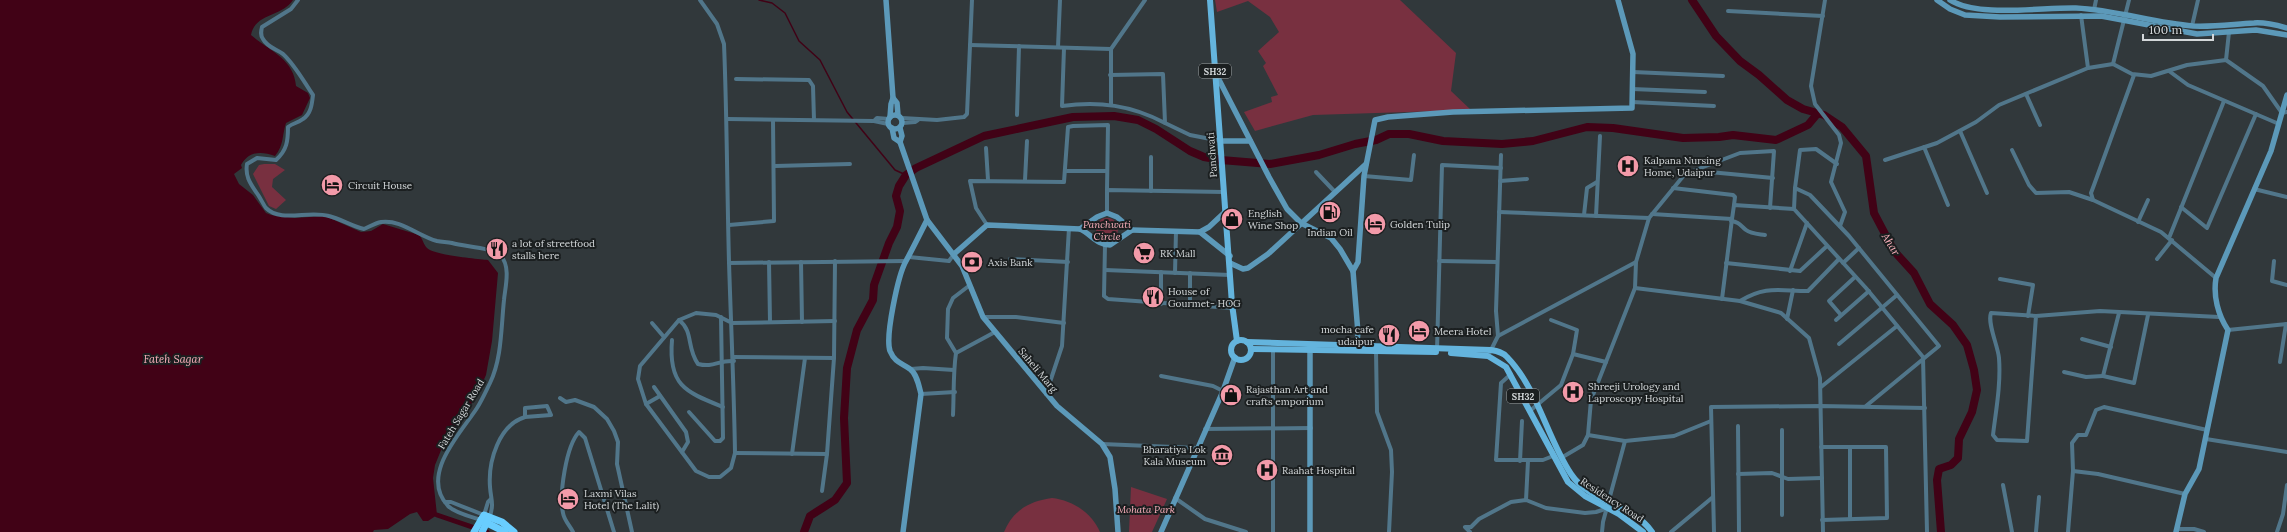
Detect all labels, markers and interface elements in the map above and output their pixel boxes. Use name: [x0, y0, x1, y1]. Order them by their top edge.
scale bar: [2143, 16, 2213, 42]
text: 100 m: [2149, 22, 2182, 37]
road number: SH32: [1199, 64, 1231, 78]
street label: Panchvati: [1204, 132, 1220, 178]
hospital icon: Kalpana Nursing Home, Udaipur: [1615, 153, 1641, 179]
place label: Kalpana Nursing Home, Udaipur: [1644, 154, 1721, 179]
hotel icon: Circuit House: [319, 172, 345, 198]
place label: Circuit House: [348, 179, 413, 192]
fuel station icon: Indian Oil: [1317, 199, 1343, 225]
shop icon: English Wine Shop: [1219, 206, 1245, 232]
place label: English Wine Shop: [1248, 207, 1298, 232]
hotel icon: Golden Tulip: [1362, 211, 1388, 237]
park label: Panchwati Circle: [1083, 218, 1132, 243]
place label: Golden Tulip: [1390, 218, 1450, 231]
place label: Indian Oil: [1307, 226, 1353, 239]
water label: Ahar: [1878, 229, 1904, 259]
restaurant icon: a lot of streetfood stalls here: [484, 236, 510, 262]
place label: a lot of streetfood stalls here: [512, 237, 595, 262]
supermarket icon: RK Mall: [1131, 240, 1157, 266]
place label: RK Mall: [1160, 247, 1196, 260]
bank icon: Axis Bank: [959, 249, 985, 275]
place label: Axis Bank: [987, 256, 1033, 269]
restaurant icon: House of Gourmet- HOG: [1140, 284, 1166, 310]
place label: House of Gourmet- HOG: [1168, 285, 1241, 310]
hotel icon: Meera Hotel: [1406, 318, 1432, 344]
restaurant icon: mocha cafe udaipur: [1376, 322, 1402, 348]
place label: mocha cafe udaipur: [1321, 323, 1375, 348]
place label: Meera Hotel: [1434, 325, 1492, 338]
street label: Saheli Marg: [1015, 345, 1061, 395]
water label: Fateh Sagar: [144, 352, 203, 366]
street label: Fateh Sagar Road: [435, 376, 487, 452]
hospital icon: Shreeji Urology and Laproscopy Hospital: [1560, 379, 1586, 405]
place label: Shreeji Urology and Laproscopy Hospital: [1588, 380, 1684, 405]
shop icon: Rajasthan Art and crafts emporium: [1218, 382, 1244, 408]
place label: Rajasthan Art and crafts emporium: [1246, 383, 1328, 408]
road number: SH32: [1507, 389, 1539, 403]
museum icon: Bharatiya Lok Kala Museum: [1209, 442, 1235, 468]
place label: Bharatiya Lok Kala Museum: [1143, 443, 1207, 468]
hospital icon: Raahat Hospital: [1254, 457, 1280, 483]
place label: Raahat Hospital: [1282, 464, 1355, 477]
street label: Residency Road: [1578, 475, 1646, 525]
hotel icon: Laxmi Vilas Hotel (The Lalit): [555, 486, 581, 512]
place label: Laxmi Vilas Hotel (The Lalit): [584, 487, 659, 512]
park label: Mohata Park: [1117, 503, 1175, 516]

